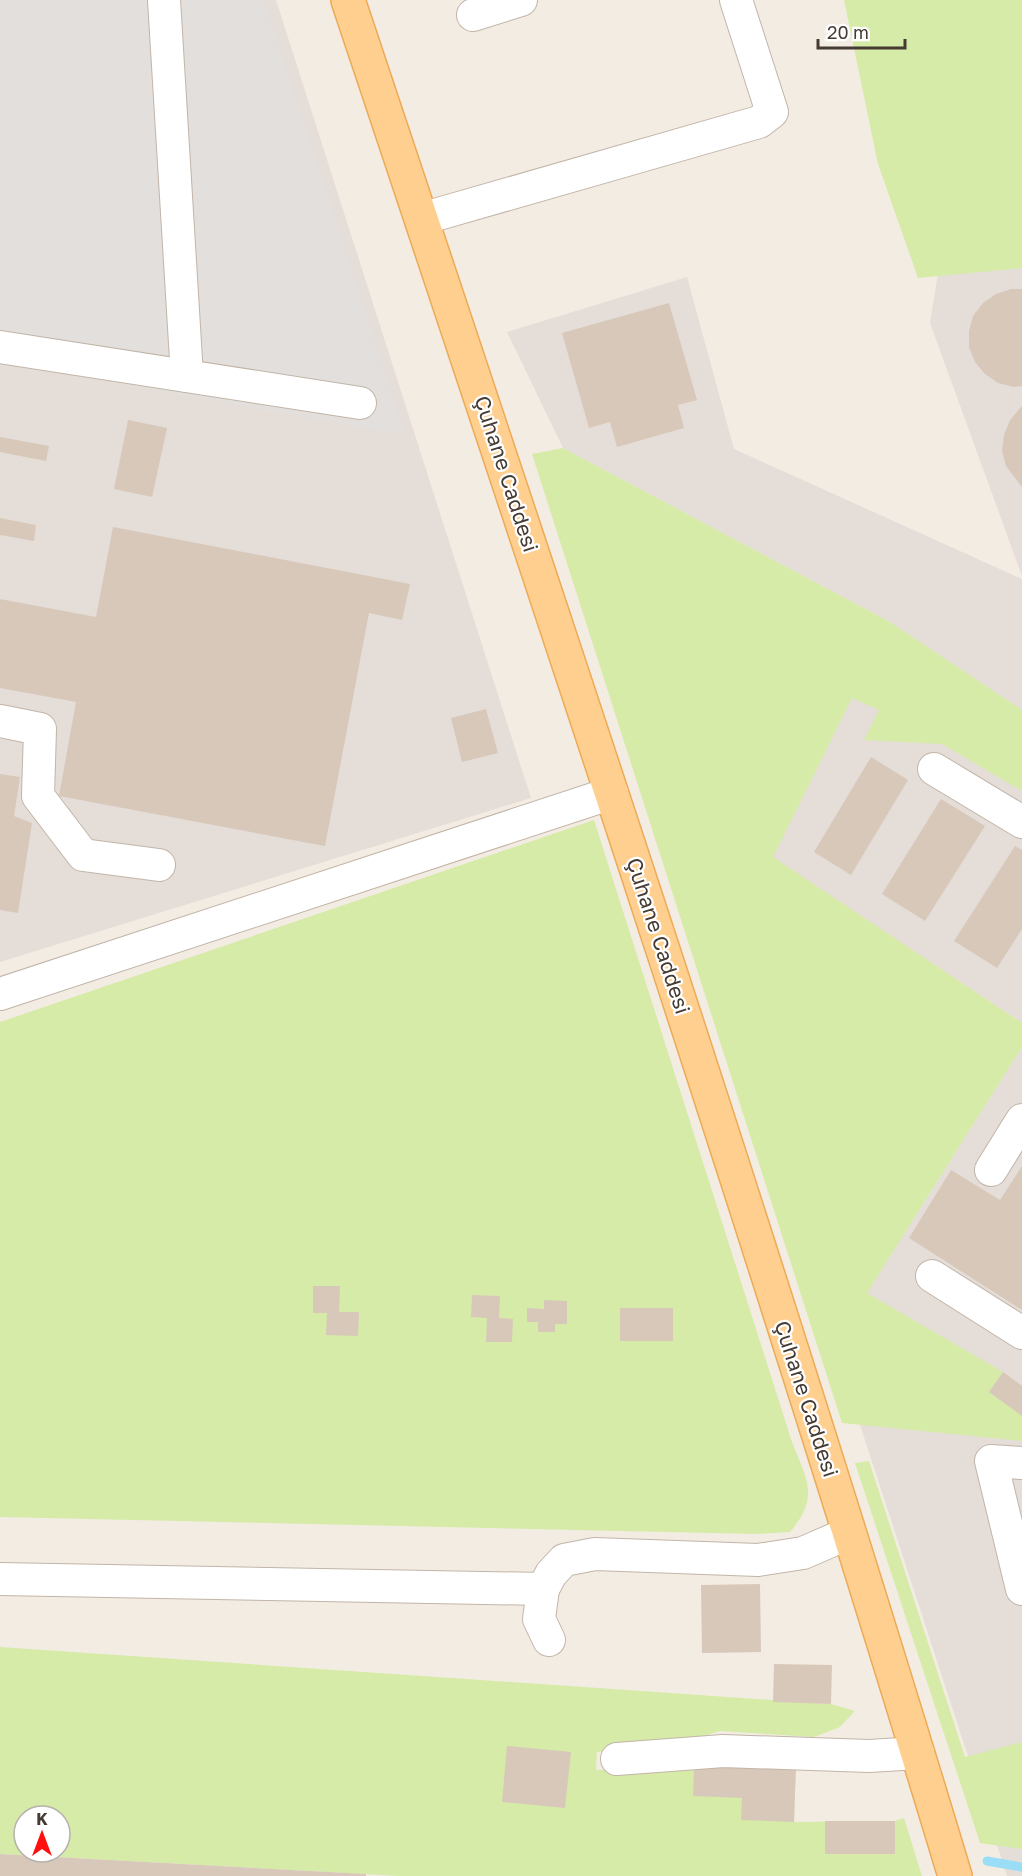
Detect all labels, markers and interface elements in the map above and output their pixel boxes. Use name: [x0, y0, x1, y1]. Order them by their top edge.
scale bar: [818, 12, 905, 50]
text: 20 m: [827, 21, 869, 43]
street label: Çuhane Caddesi: [469, 392, 545, 555]
street label: Çuhane Caddesi: [621, 854, 697, 1017]
street label: Çuhane Caddesi: [769, 1317, 845, 1480]
north arrow: [12, 1804, 72, 1864]
text: K: [36, 1809, 48, 1829]

